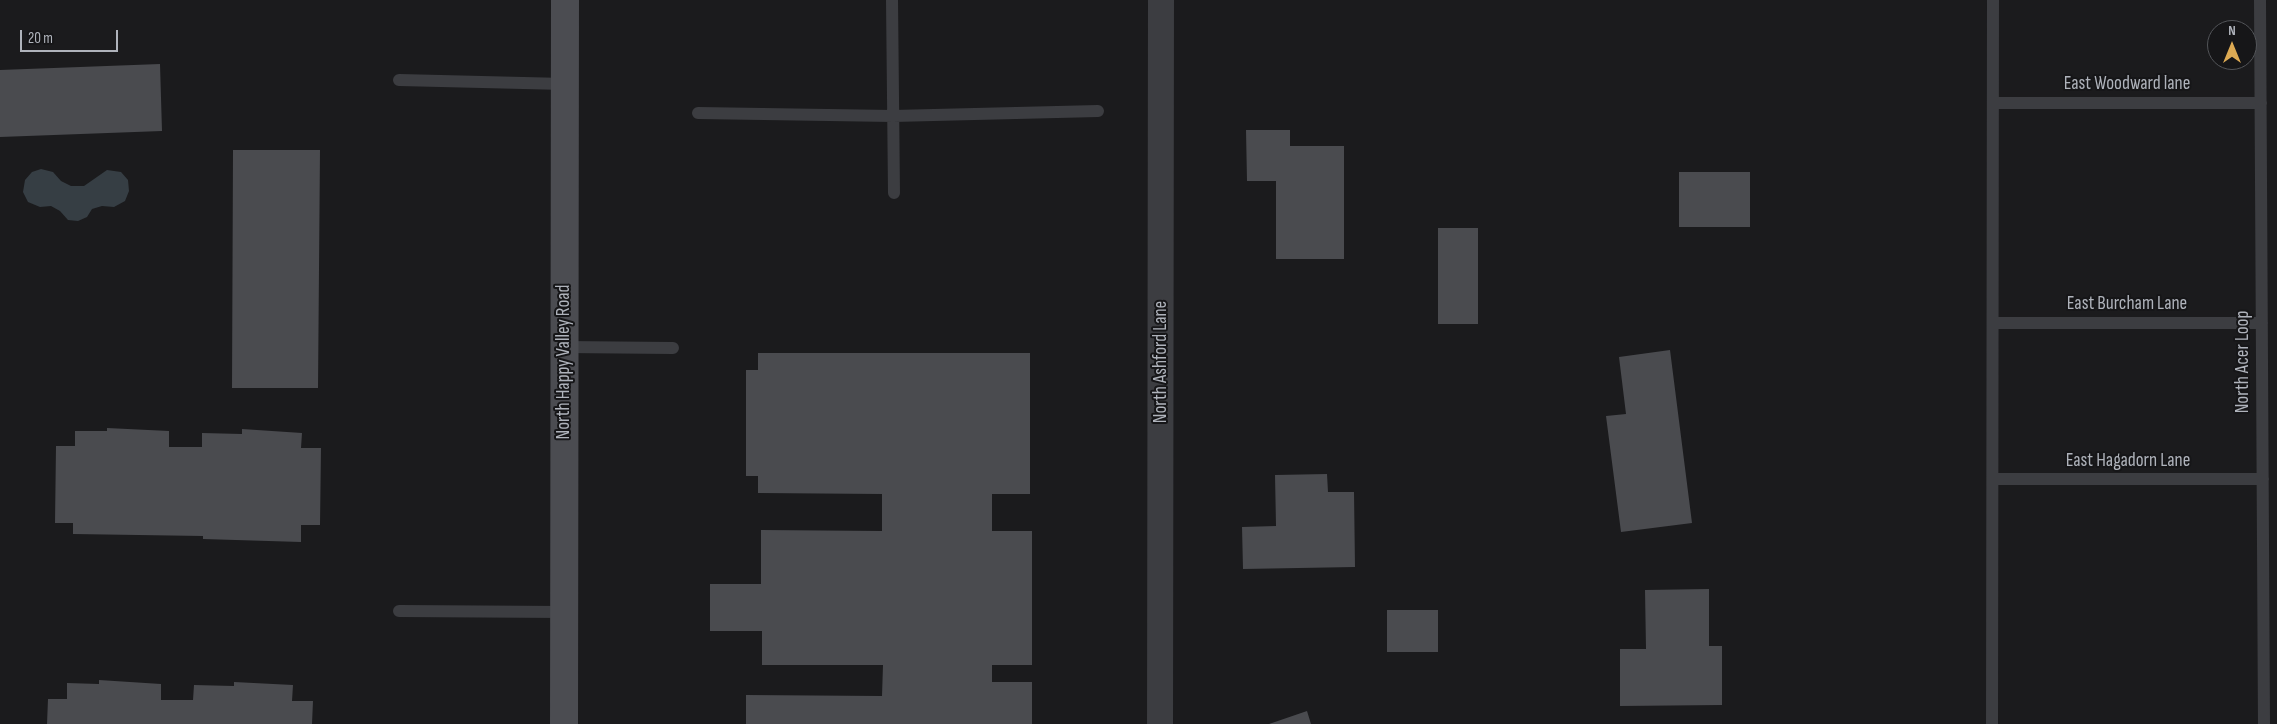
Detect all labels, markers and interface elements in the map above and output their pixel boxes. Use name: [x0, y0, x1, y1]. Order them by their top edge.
scale bar: [22, 20, 120, 52]
north arrow: [2207, 20, 2257, 70]
text: N: [2228, 22, 2236, 39]
text: 20 m: [28, 29, 53, 48]
street label: East Woodward lane: [2064, 73, 2190, 95]
street label: North Happy Valley Road: [553, 285, 575, 439]
street label: East Burcham Lane: [2067, 293, 2187, 315]
street label: North Ashford Lane: [1150, 301, 1172, 423]
street label: North Acer Loop: [2232, 311, 2254, 413]
street label: East Hagadorn Lane: [2066, 450, 2190, 472]

